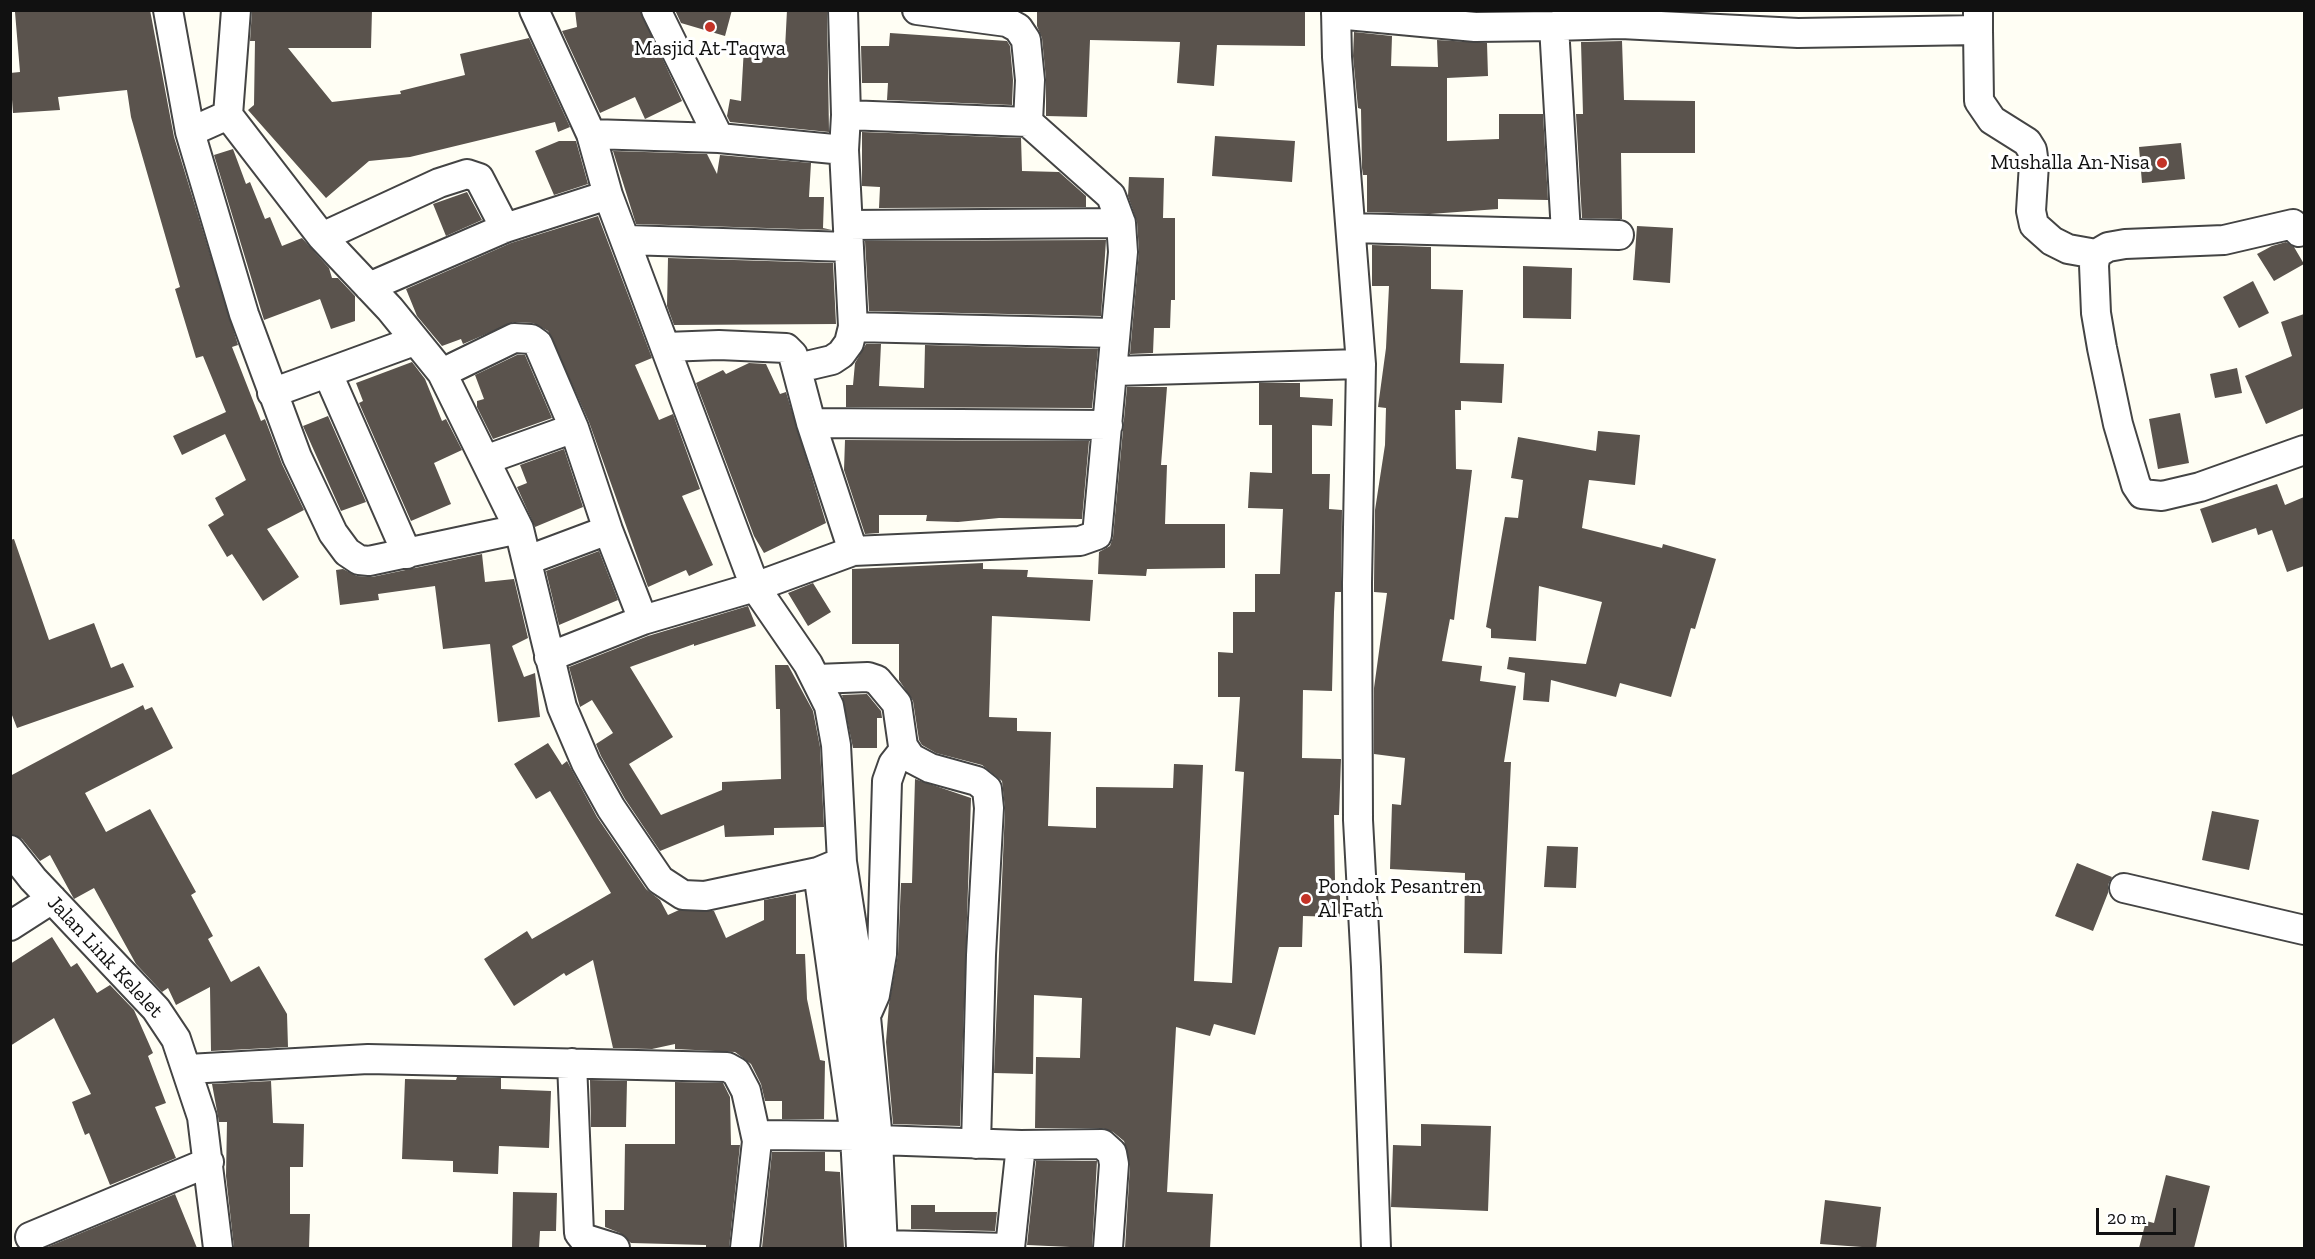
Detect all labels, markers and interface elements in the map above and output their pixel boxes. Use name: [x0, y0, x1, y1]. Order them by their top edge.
marker: Masjid At-Taqwa: [703, 20, 717, 34]
place label: Masjid At-Taqwa: [634, 36, 786, 62]
place label: Mushalla An-Nisa: [1990, 150, 2150, 176]
marker: Mushalla An-Nisa: [2155, 156, 2169, 170]
place label: Pondok Pesantren Al Fath: [1318, 874, 1482, 924]
street label: Jalan Link Kelelet: [42, 890, 168, 1024]
marker: Pondok Pesantren Al Fath: [1299, 892, 1313, 906]
scale bar: [2099, 1196, 2178, 1234]
text: 20 m: [2107, 1207, 2146, 1229]

